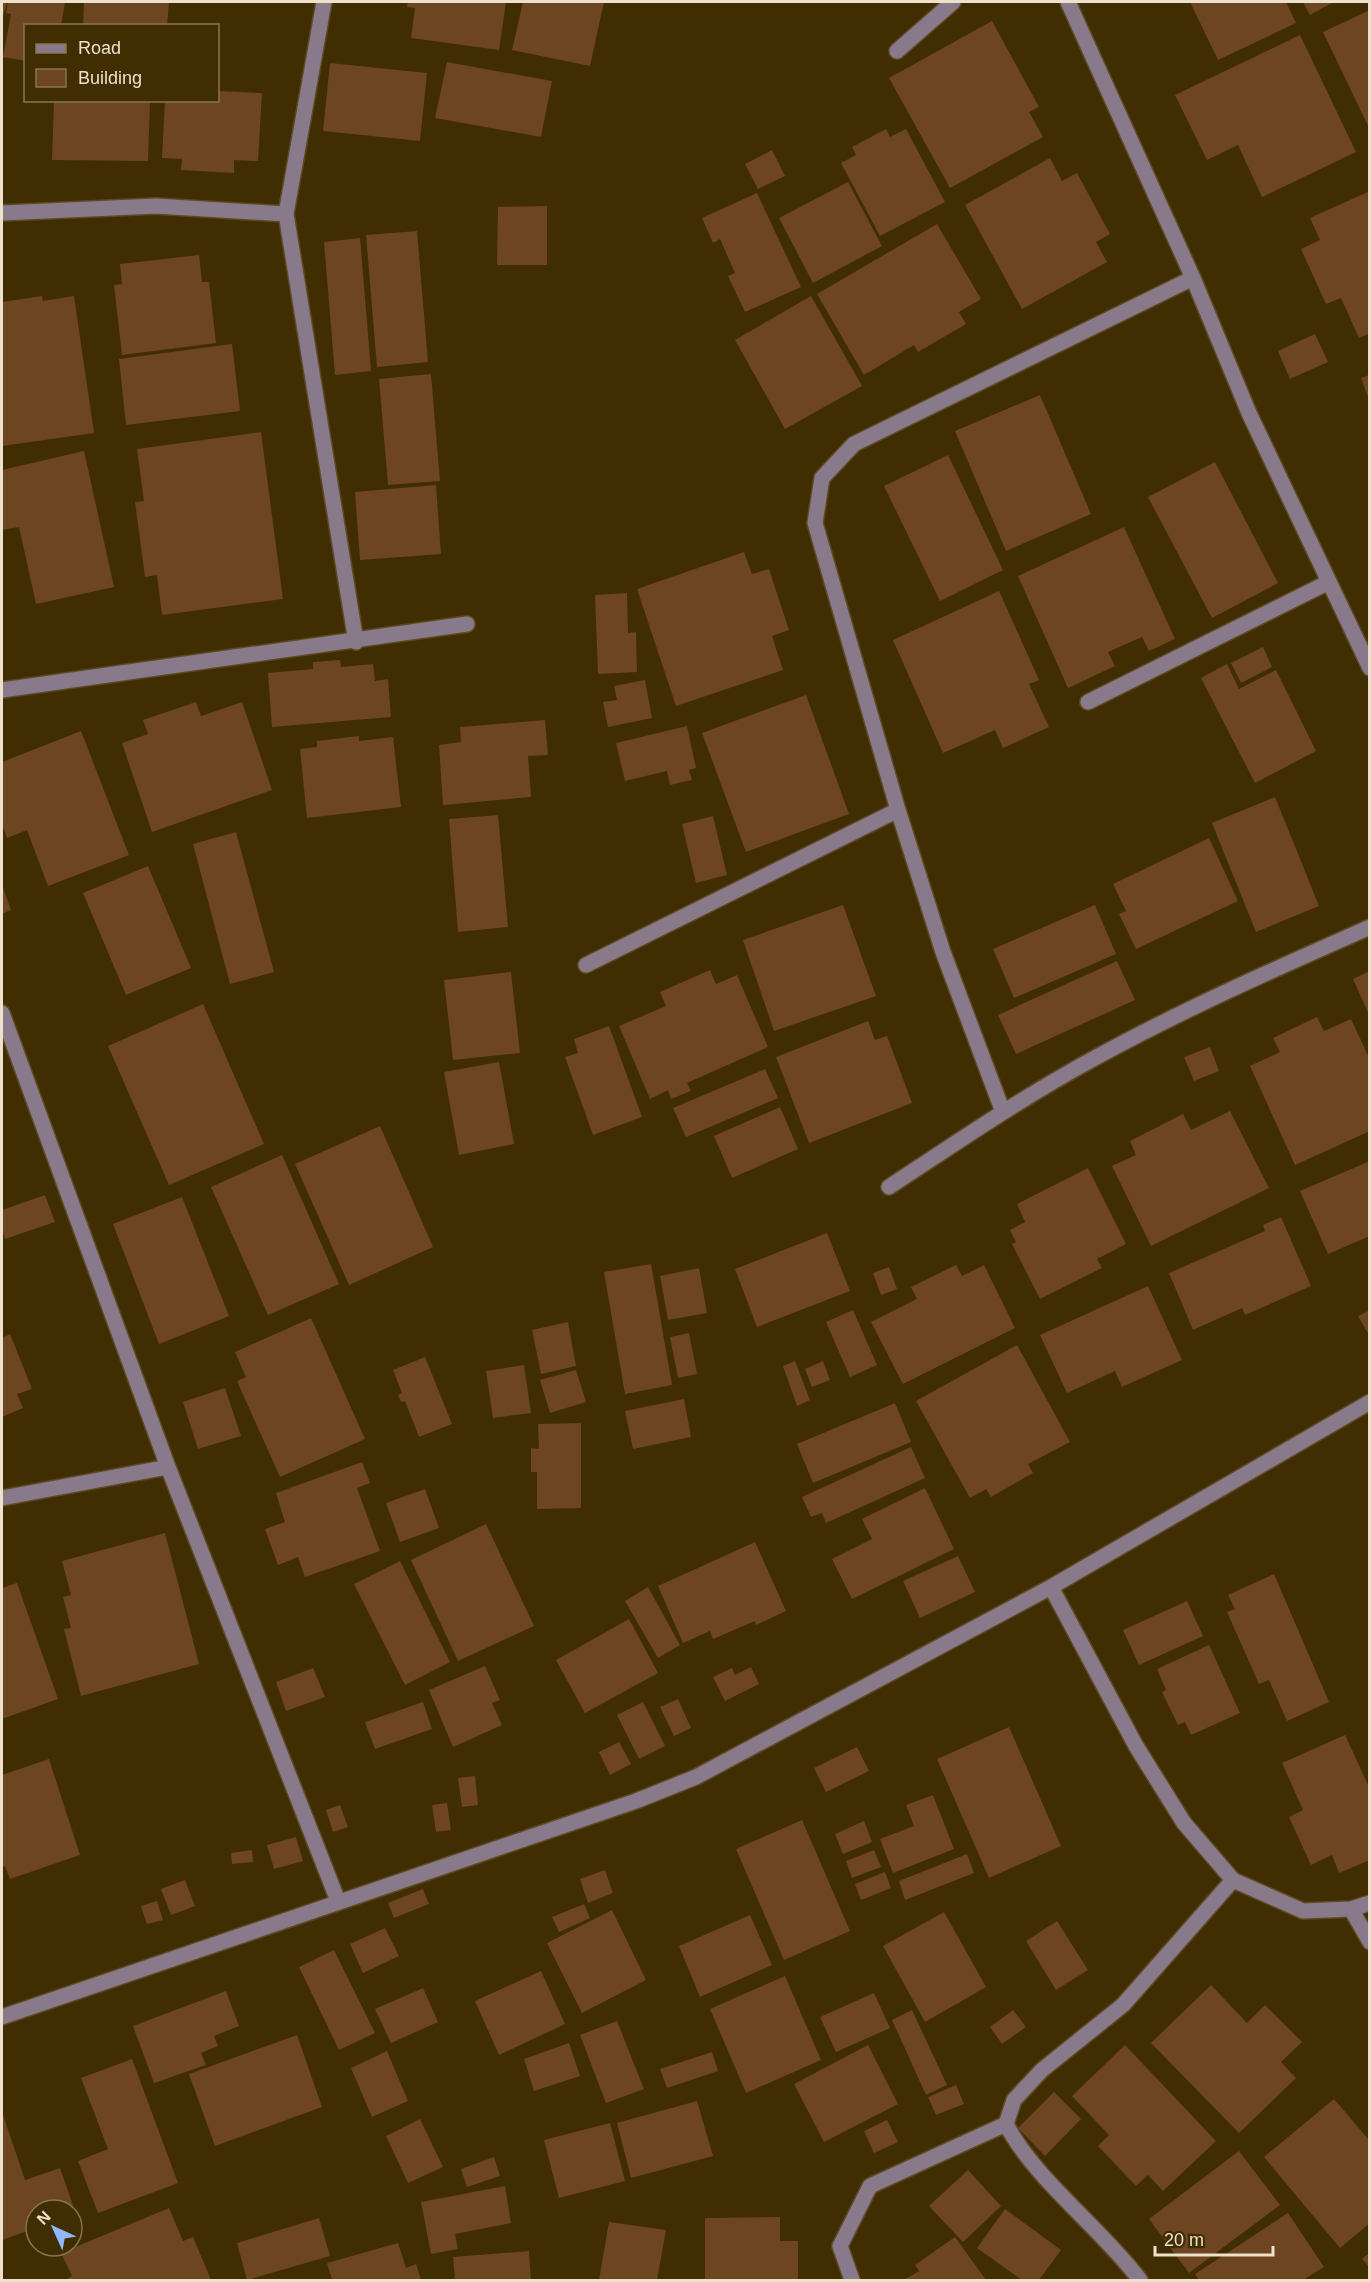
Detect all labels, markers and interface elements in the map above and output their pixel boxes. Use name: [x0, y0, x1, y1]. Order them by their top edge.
legend: [24, 24, 219, 102]
text: Road: [78, 38, 121, 58]
text: Building: [78, 68, 142, 88]
north arrow: [24, 2198, 84, 2258]
text: N: [34, 2208, 54, 2228]
scale bar: [1155, 2219, 1274, 2257]
text: 20 m: [1164, 2230, 1204, 2250]

